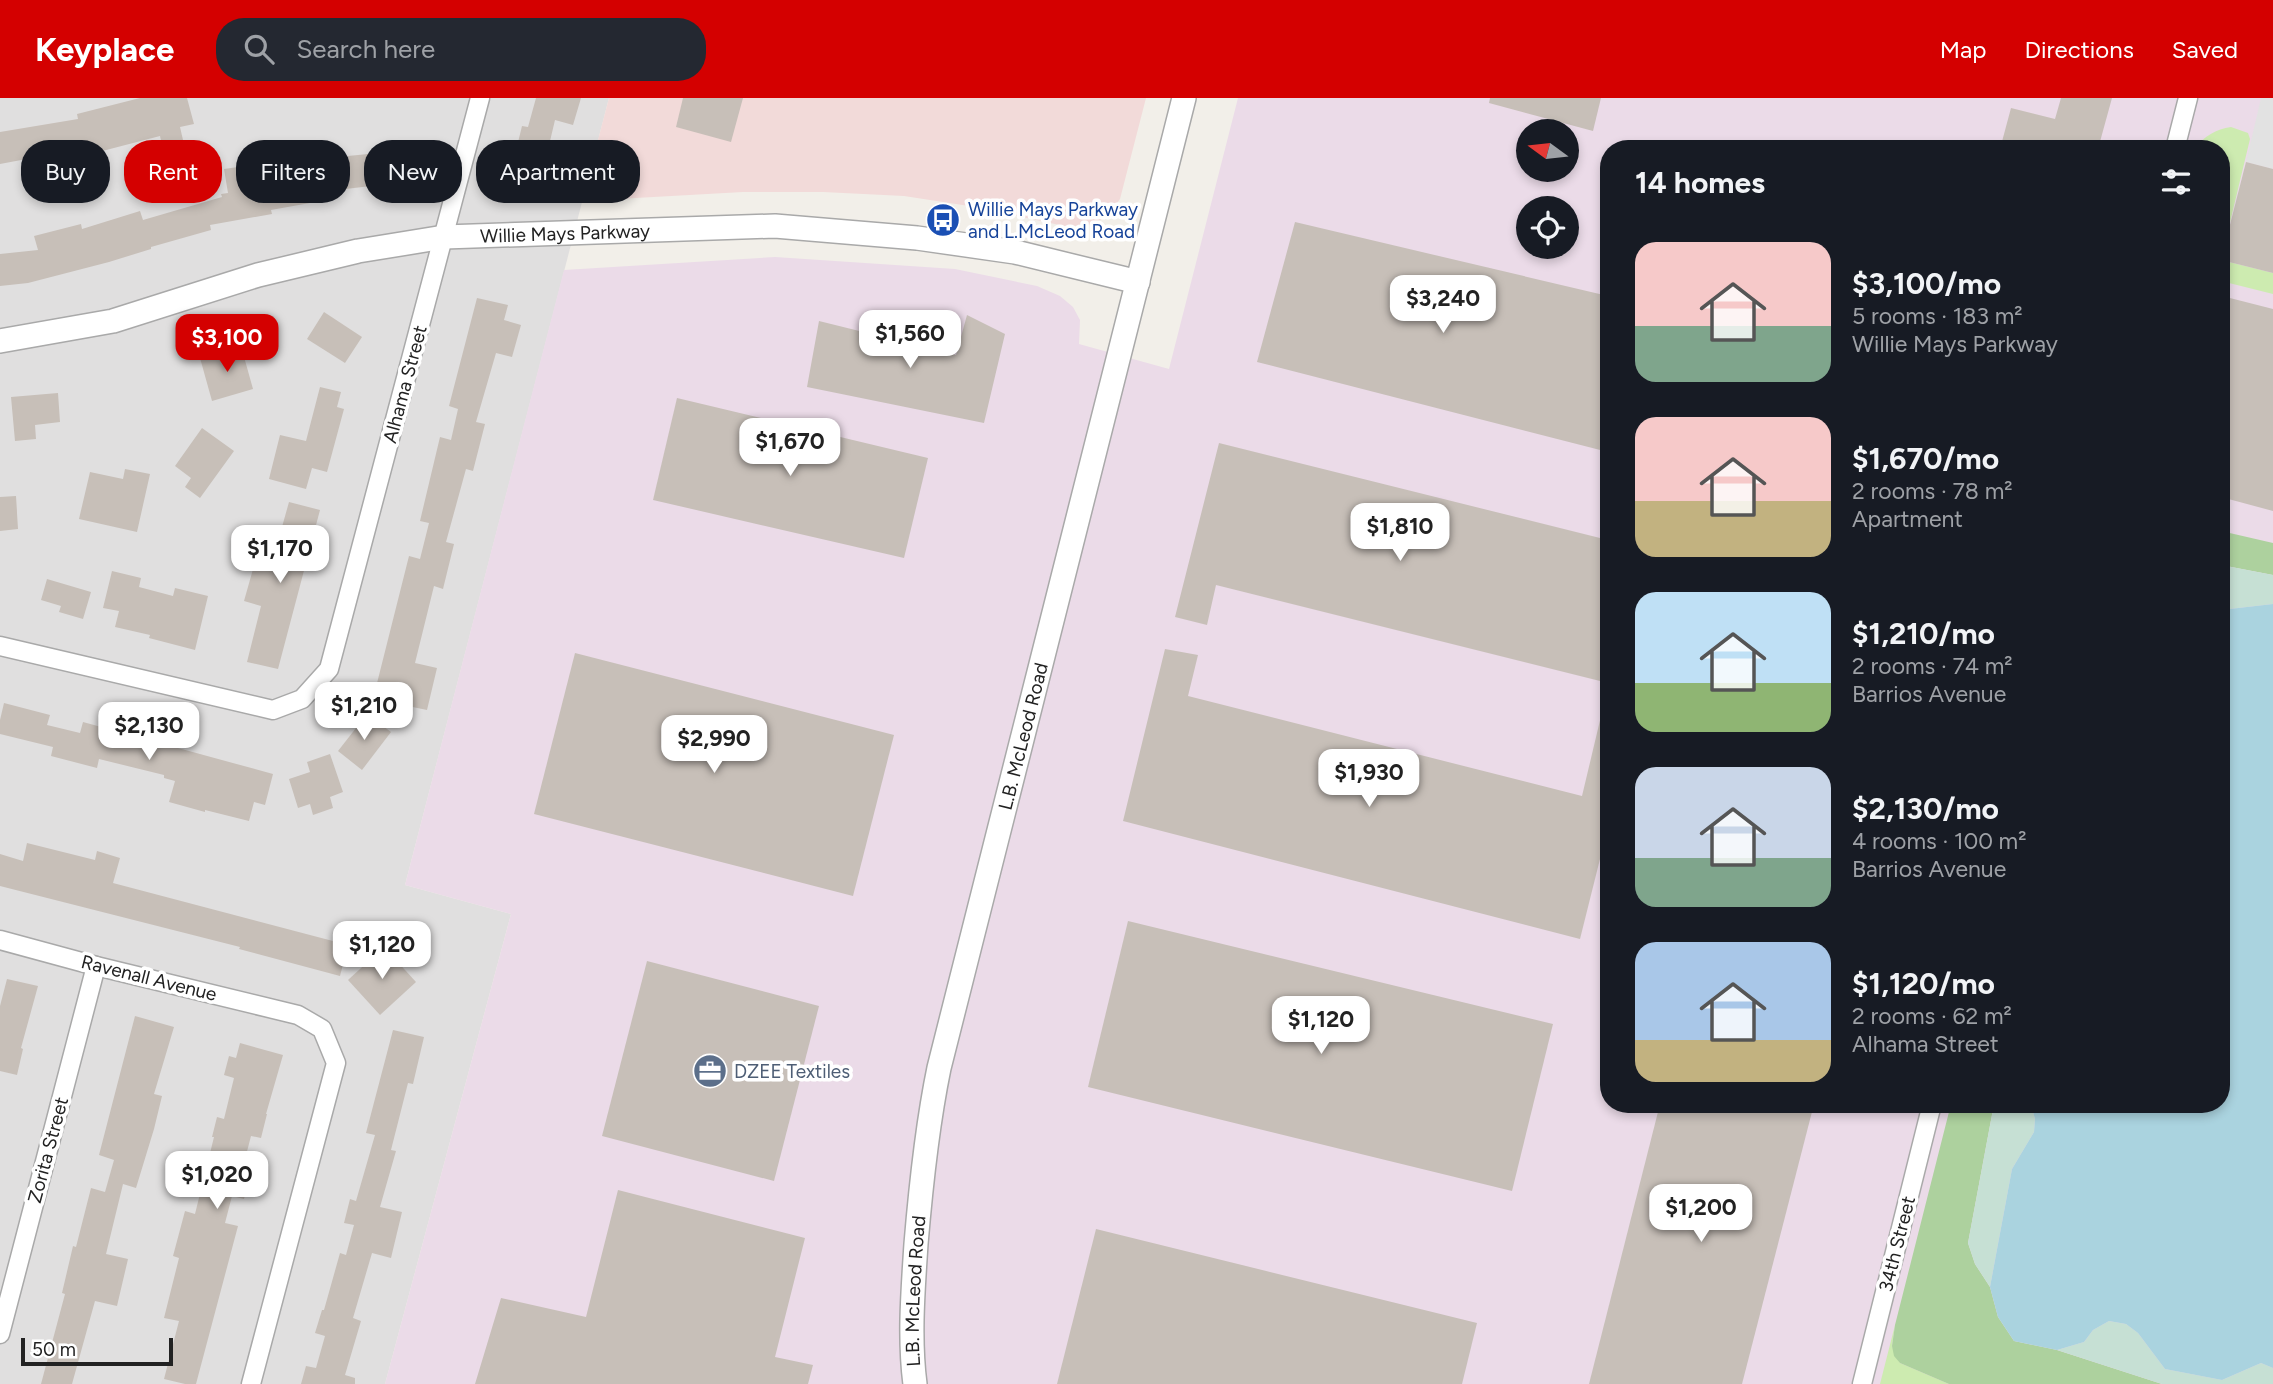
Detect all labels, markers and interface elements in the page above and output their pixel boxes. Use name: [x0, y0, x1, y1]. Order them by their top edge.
search box: [216, 18, 706, 81]
text: Keyplace: [35, 30, 174, 69]
icon: search: [240, 30, 278, 68]
text: Search here: [296, 33, 435, 65]
text: Map: [1940, 35, 1986, 64]
text: Directions: [2024, 35, 2134, 64]
text: Saved: [2172, 35, 2238, 64]
north arrow: [1516, 119, 1578, 182]
map controls: [1516, 119, 1579, 259]
chip: Buy: [21, 140, 110, 203]
chip: Rent: [124, 140, 222, 203]
chip: Filters: [236, 140, 350, 203]
chip: New: [364, 140, 462, 203]
chip: Apartment: [476, 140, 640, 203]
icon: filters: [2157, 163, 2195, 201]
text: 14 homes: [1635, 164, 1765, 201]
button: locate: [1516, 196, 1579, 259]
place label: Willie Mays Parkway and L.McLeod Road: [968, 198, 1138, 243]
bus stop icon: Willie Mays Parkway and L.McLeod Road: [924, 201, 962, 239]
street label: Willie Mays Parkway: [480, 219, 651, 247]
text: $3,100/mo: [1852, 265, 2001, 302]
icon: home: [1691, 270, 1775, 354]
pin: $3,240: [1386, 275, 1500, 335]
text: $3,240: [1406, 284, 1480, 312]
text: 5 rooms · 183 m²: [1852, 302, 2023, 330]
pin: $1,560: [853, 310, 967, 370]
pin: $3,100: [170, 314, 284, 374]
text: $1,560: [875, 319, 945, 347]
text: $3,100: [192, 323, 262, 351]
street label: Alhama Street: [378, 323, 432, 445]
text: Willie Mays Parkway: [1852, 330, 2058, 358]
pin: $1,670: [733, 418, 847, 478]
text: $1,670: [755, 427, 825, 455]
text: $1,670/mo: [1852, 440, 1999, 477]
icon: home: [1691, 445, 1775, 529]
text: 2 rooms · 78 m²: [1852, 477, 2013, 505]
pin: $1,810: [1343, 504, 1457, 563]
text: Apartment: [1852, 505, 1963, 533]
text: $1,810: [1366, 512, 1434, 540]
pin: $1,170: [223, 526, 337, 585]
text: $1,170: [247, 534, 313, 562]
text: $1,210/mo: [1852, 615, 1995, 652]
icon: home: [1691, 620, 1775, 704]
text: 2 rooms · 74 m²: [1852, 652, 2013, 680]
street label: L.B. McLeod Road: [993, 660, 1052, 812]
text: Barrios Avenue: [1852, 680, 2006, 708]
pin: $1,210: [307, 682, 421, 742]
text: $1,210: [331, 691, 397, 719]
pin: $2,130: [92, 702, 206, 762]
text: $2,130: [114, 711, 184, 739]
pin: $2,990: [657, 716, 771, 775]
text: $2,990: [677, 724, 751, 752]
pin: $1,930: [1312, 750, 1426, 809]
text: $1,930: [1334, 758, 1404, 786]
text: $2,130/mo: [1852, 790, 1999, 827]
icon: home: [1691, 795, 1775, 879]
text: 4 rooms · 100 m²: [1852, 827, 2026, 855]
text: Barrios Avenue: [1852, 855, 2006, 883]
pin: $1,120: [325, 922, 439, 981]
text: $1,120: [349, 930, 415, 958]
street label: Ravenall Avenue: [79, 950, 219, 1006]
text: $1,120/mo: [1852, 965, 1995, 1002]
icon: home: [1691, 970, 1775, 1054]
pin: $1,120: [1264, 996, 1378, 1056]
text: 2 rooms · 62 m²: [1852, 1002, 2012, 1030]
text: $1,120: [1288, 1005, 1354, 1033]
text: Alhama Street: [1852, 1030, 1999, 1058]
office icon: DZEE Textiles: [691, 1052, 729, 1090]
place label: DZEE Textiles: [734, 1060, 850, 1083]
street label: Zorita Street: [23, 1095, 73, 1205]
pin: $1,020: [160, 1152, 274, 1211]
text: $1,020: [181, 1160, 253, 1188]
pin: $1,200: [1644, 1184, 1758, 1244]
text: $1,200: [1665, 1193, 1737, 1221]
street label: 34th Street: [1874, 1194, 1920, 1294]
street label: L.B. McLeod Road: [900, 1215, 930, 1368]
scale bar: [21, 1335, 173, 1367]
text: 50 m: [32, 1338, 76, 1361]

